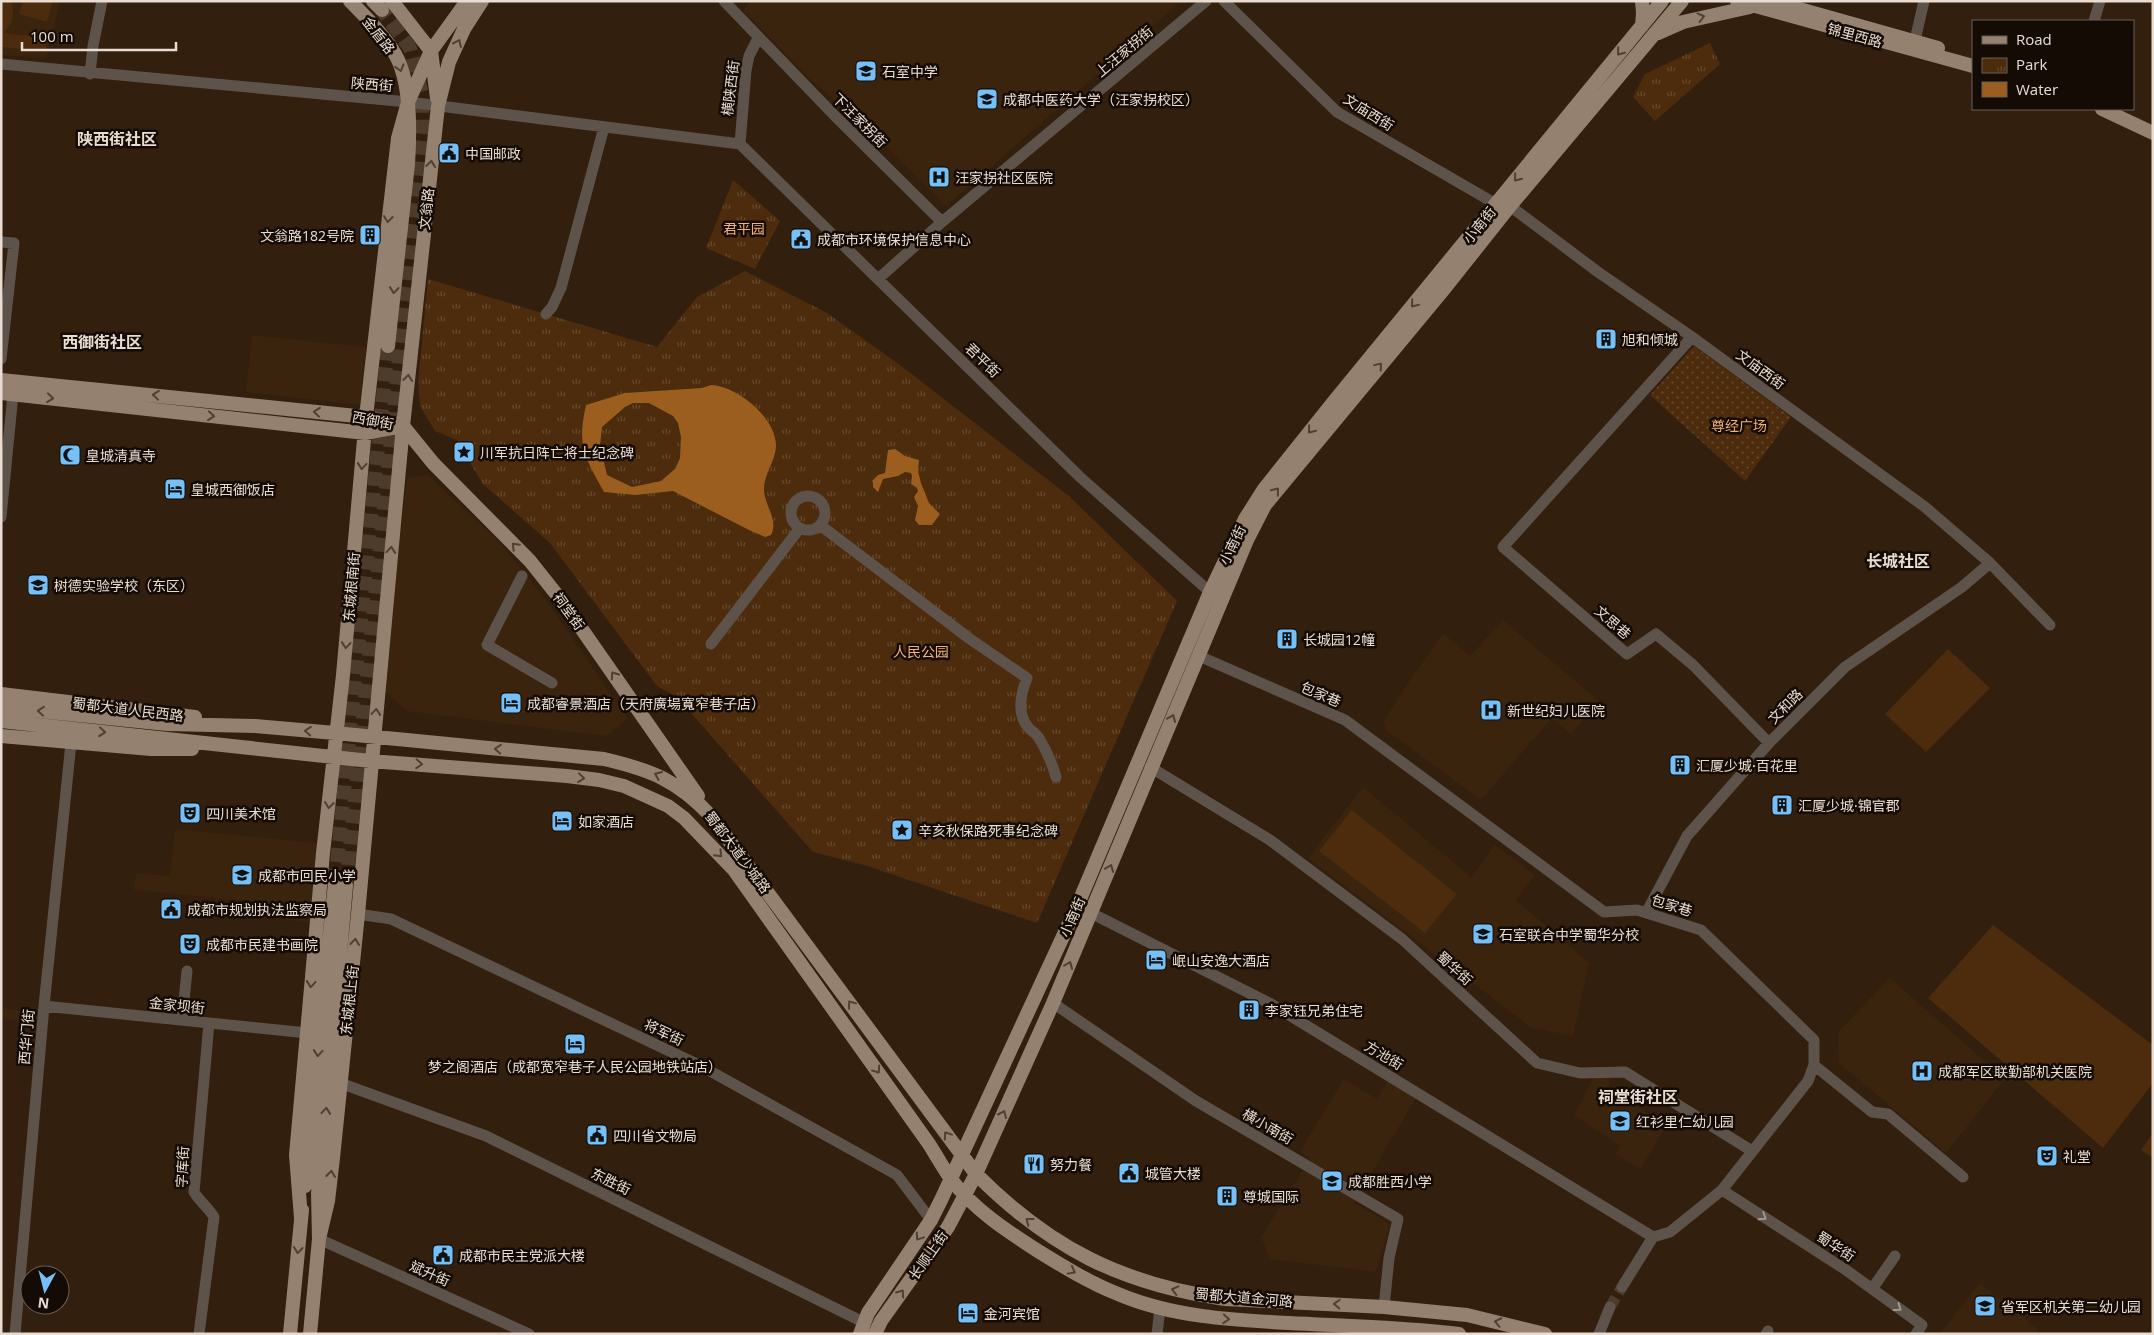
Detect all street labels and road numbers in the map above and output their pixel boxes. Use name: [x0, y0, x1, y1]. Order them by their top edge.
street label: 金盾路: [359, 13, 399, 57]
street label: 锦里西路: [1825, 19, 1885, 51]
street label: 上汪家拐街: [1091, 21, 1157, 81]
street label: 横陕西街: [717, 59, 743, 117]
street label: 陕西街: [350, 73, 394, 95]
street label: 下汪家拐街: [829, 89, 891, 151]
street label: 文庙西街: [1340, 89, 1398, 135]
street label: 文翁路: [414, 187, 438, 231]
street label: 小南街: [1458, 203, 1500, 247]
street label: 君平街: [961, 339, 1005, 381]
street label: 文庙西街: [1733, 345, 1789, 393]
street label: 西御街: [351, 407, 395, 433]
street label: 小南街: [1214, 522, 1250, 568]
street label: 东城根南街: [338, 551, 364, 623]
street label: 祠堂街: [549, 588, 589, 634]
street label: 文思巷: [1591, 601, 1635, 643]
street label: 包家巷: [1298, 677, 1344, 711]
street label: 文和路: [1763, 684, 1807, 728]
street label: 蜀都大道人民西路: [71, 693, 185, 725]
street label: 蜀都大道少城路: [701, 807, 775, 897]
street label: 包家巷: [1649, 890, 1695, 920]
street label: 小南街: [1055, 894, 1089, 940]
street label: 蜀华街: [1433, 947, 1477, 989]
street label: 东城根上街: [336, 964, 362, 1036]
street label: 金家坝街: [148, 993, 206, 1017]
street label: 西华门街: [14, 1008, 38, 1066]
street label: 将军街: [641, 1015, 687, 1049]
street label: 方池街: [1361, 1036, 1407, 1074]
street label: 横小南街: [1239, 1104, 1297, 1148]
street label: 字库街: [171, 1146, 193, 1188]
street label: 东胜街: [588, 1163, 634, 1199]
street label: 长顺上街: [904, 1227, 952, 1283]
street label: 蜀华街: [1813, 1227, 1859, 1265]
street label: 斌升街: [407, 1256, 453, 1290]
street label: 蜀都大道金河路: [1194, 1283, 1294, 1311]

